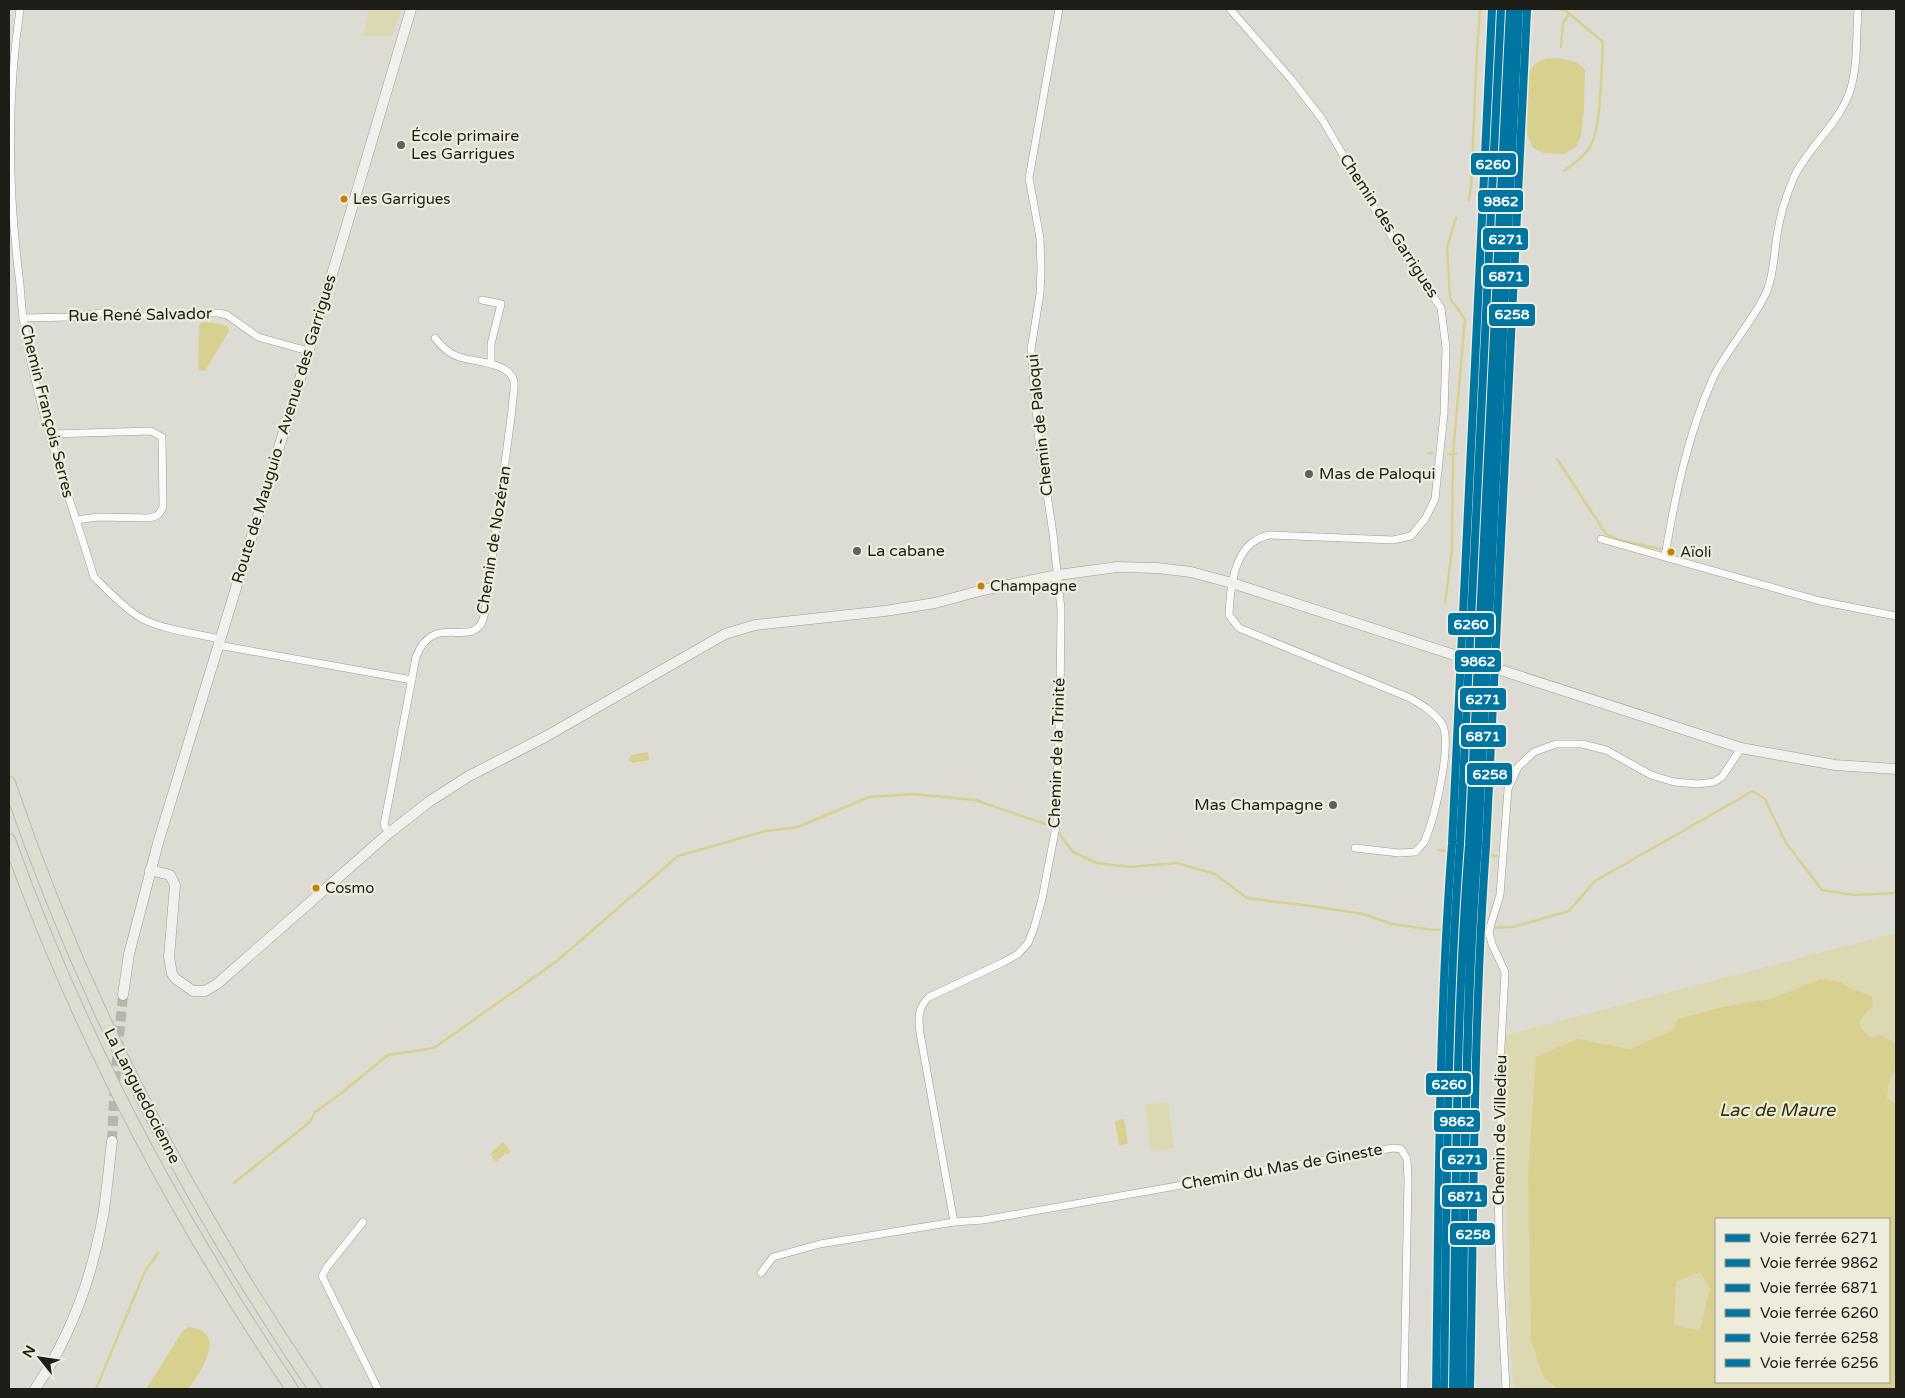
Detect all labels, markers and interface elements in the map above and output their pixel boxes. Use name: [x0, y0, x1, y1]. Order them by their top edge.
place label: École primaire Les Garrigues: [411, 126, 519, 164]
marker: École primaire Les Garrigues: [395, 139, 407, 151]
street label: Chemin des Garrigues: [1335, 150, 1443, 302]
line badge: 6260: [1470, 152, 1517, 176]
text: 6260: [1475, 156, 1511, 173]
line badge: 9862: [1477, 189, 1524, 213]
place label: Les Garrigues: [353, 190, 451, 208]
text: 9862: [1483, 193, 1519, 210]
marker: Les Garrigues: [339, 194, 349, 204]
line badge: 6271: [1482, 227, 1529, 251]
text: 6271: [1488, 231, 1524, 248]
line badge: 6871: [1482, 264, 1530, 288]
text: 6871: [1488, 268, 1524, 285]
street label: Route de Mauguio - Avenue des Garrigues: [227, 272, 341, 586]
line badge: 6258: [1488, 303, 1536, 327]
street label: Rue René Salvador: [68, 304, 213, 326]
text: 6258: [1494, 306, 1530, 323]
street label: Chemin François Serres: [16, 322, 78, 500]
street label: Chemin de Paloqui: [1023, 353, 1057, 497]
street label: Chemin de Nozéran: [472, 464, 516, 616]
place label: Mas de Paloqui: [1319, 464, 1435, 484]
marker: Mas de Paloqui: [1303, 468, 1315, 480]
place label: La cabane: [867, 541, 945, 561]
place label: Aïoli: [1680, 543, 1711, 561]
marker: La cabane: [851, 545, 863, 557]
marker: Aïoli: [1666, 547, 1676, 557]
place label: Champagne: [990, 577, 1077, 595]
marker: Champagne: [976, 581, 986, 591]
line badge: 6260: [1447, 612, 1495, 636]
text: 6260: [1453, 616, 1489, 633]
line badge: 9862: [1454, 649, 1502, 673]
text: 9862: [1460, 653, 1496, 670]
street label: Chemin de la Trinité: [1044, 677, 1070, 829]
line badge: 6271: [1459, 687, 1507, 711]
text: 6271: [1465, 691, 1501, 708]
line badge: 6871: [1460, 724, 1507, 748]
text: 6871: [1465, 728, 1501, 745]
line badge: 6258: [1466, 762, 1513, 786]
text: 6258: [1472, 766, 1508, 783]
place label: Mas Champagne: [1194, 795, 1323, 815]
marker: Mas Champagne: [1327, 799, 1339, 811]
place label: Cosmo: [325, 879, 374, 897]
marker: Cosmo: [311, 883, 321, 893]
street label: La Languedocienne: [99, 1025, 185, 1167]
street label: Chemin de Villedieu: [1489, 1055, 1511, 1205]
line badge: 6260: [1425, 1072, 1472, 1096]
text: 6260: [1431, 1076, 1467, 1093]
water label: Lac de Maure: [1719, 1099, 1836, 1121]
line badge: 9862: [1433, 1109, 1481, 1133]
text: 9862: [1439, 1113, 1475, 1130]
street label: Chemin du Mas de Gineste: [1180, 1139, 1384, 1195]
line badge: 6271: [1441, 1147, 1488, 1171]
text: 6271: [1447, 1151, 1483, 1168]
line badge: 6871: [1441, 1184, 1488, 1208]
text: 6871: [1447, 1188, 1483, 1205]
legend: [1715, 1218, 1890, 1383]
line badge: 6258: [1449, 1222, 1496, 1246]
text: 6258: [1455, 1226, 1491, 1243]
text: Voie ferrée 6271: [1760, 1229, 1878, 1247]
text: Voie ferrée 9862: [1760, 1254, 1878, 1272]
text: Voie ferrée 6871: [1760, 1279, 1878, 1297]
text: Voie ferrée 6260: [1760, 1304, 1878, 1322]
text: Voie ferrée 6258: [1760, 1329, 1878, 1347]
north arrow: [15, 1333, 65, 1383]
text: N: [19, 1343, 39, 1361]
text: Voie ferrée 6256: [1760, 1354, 1878, 1372]

